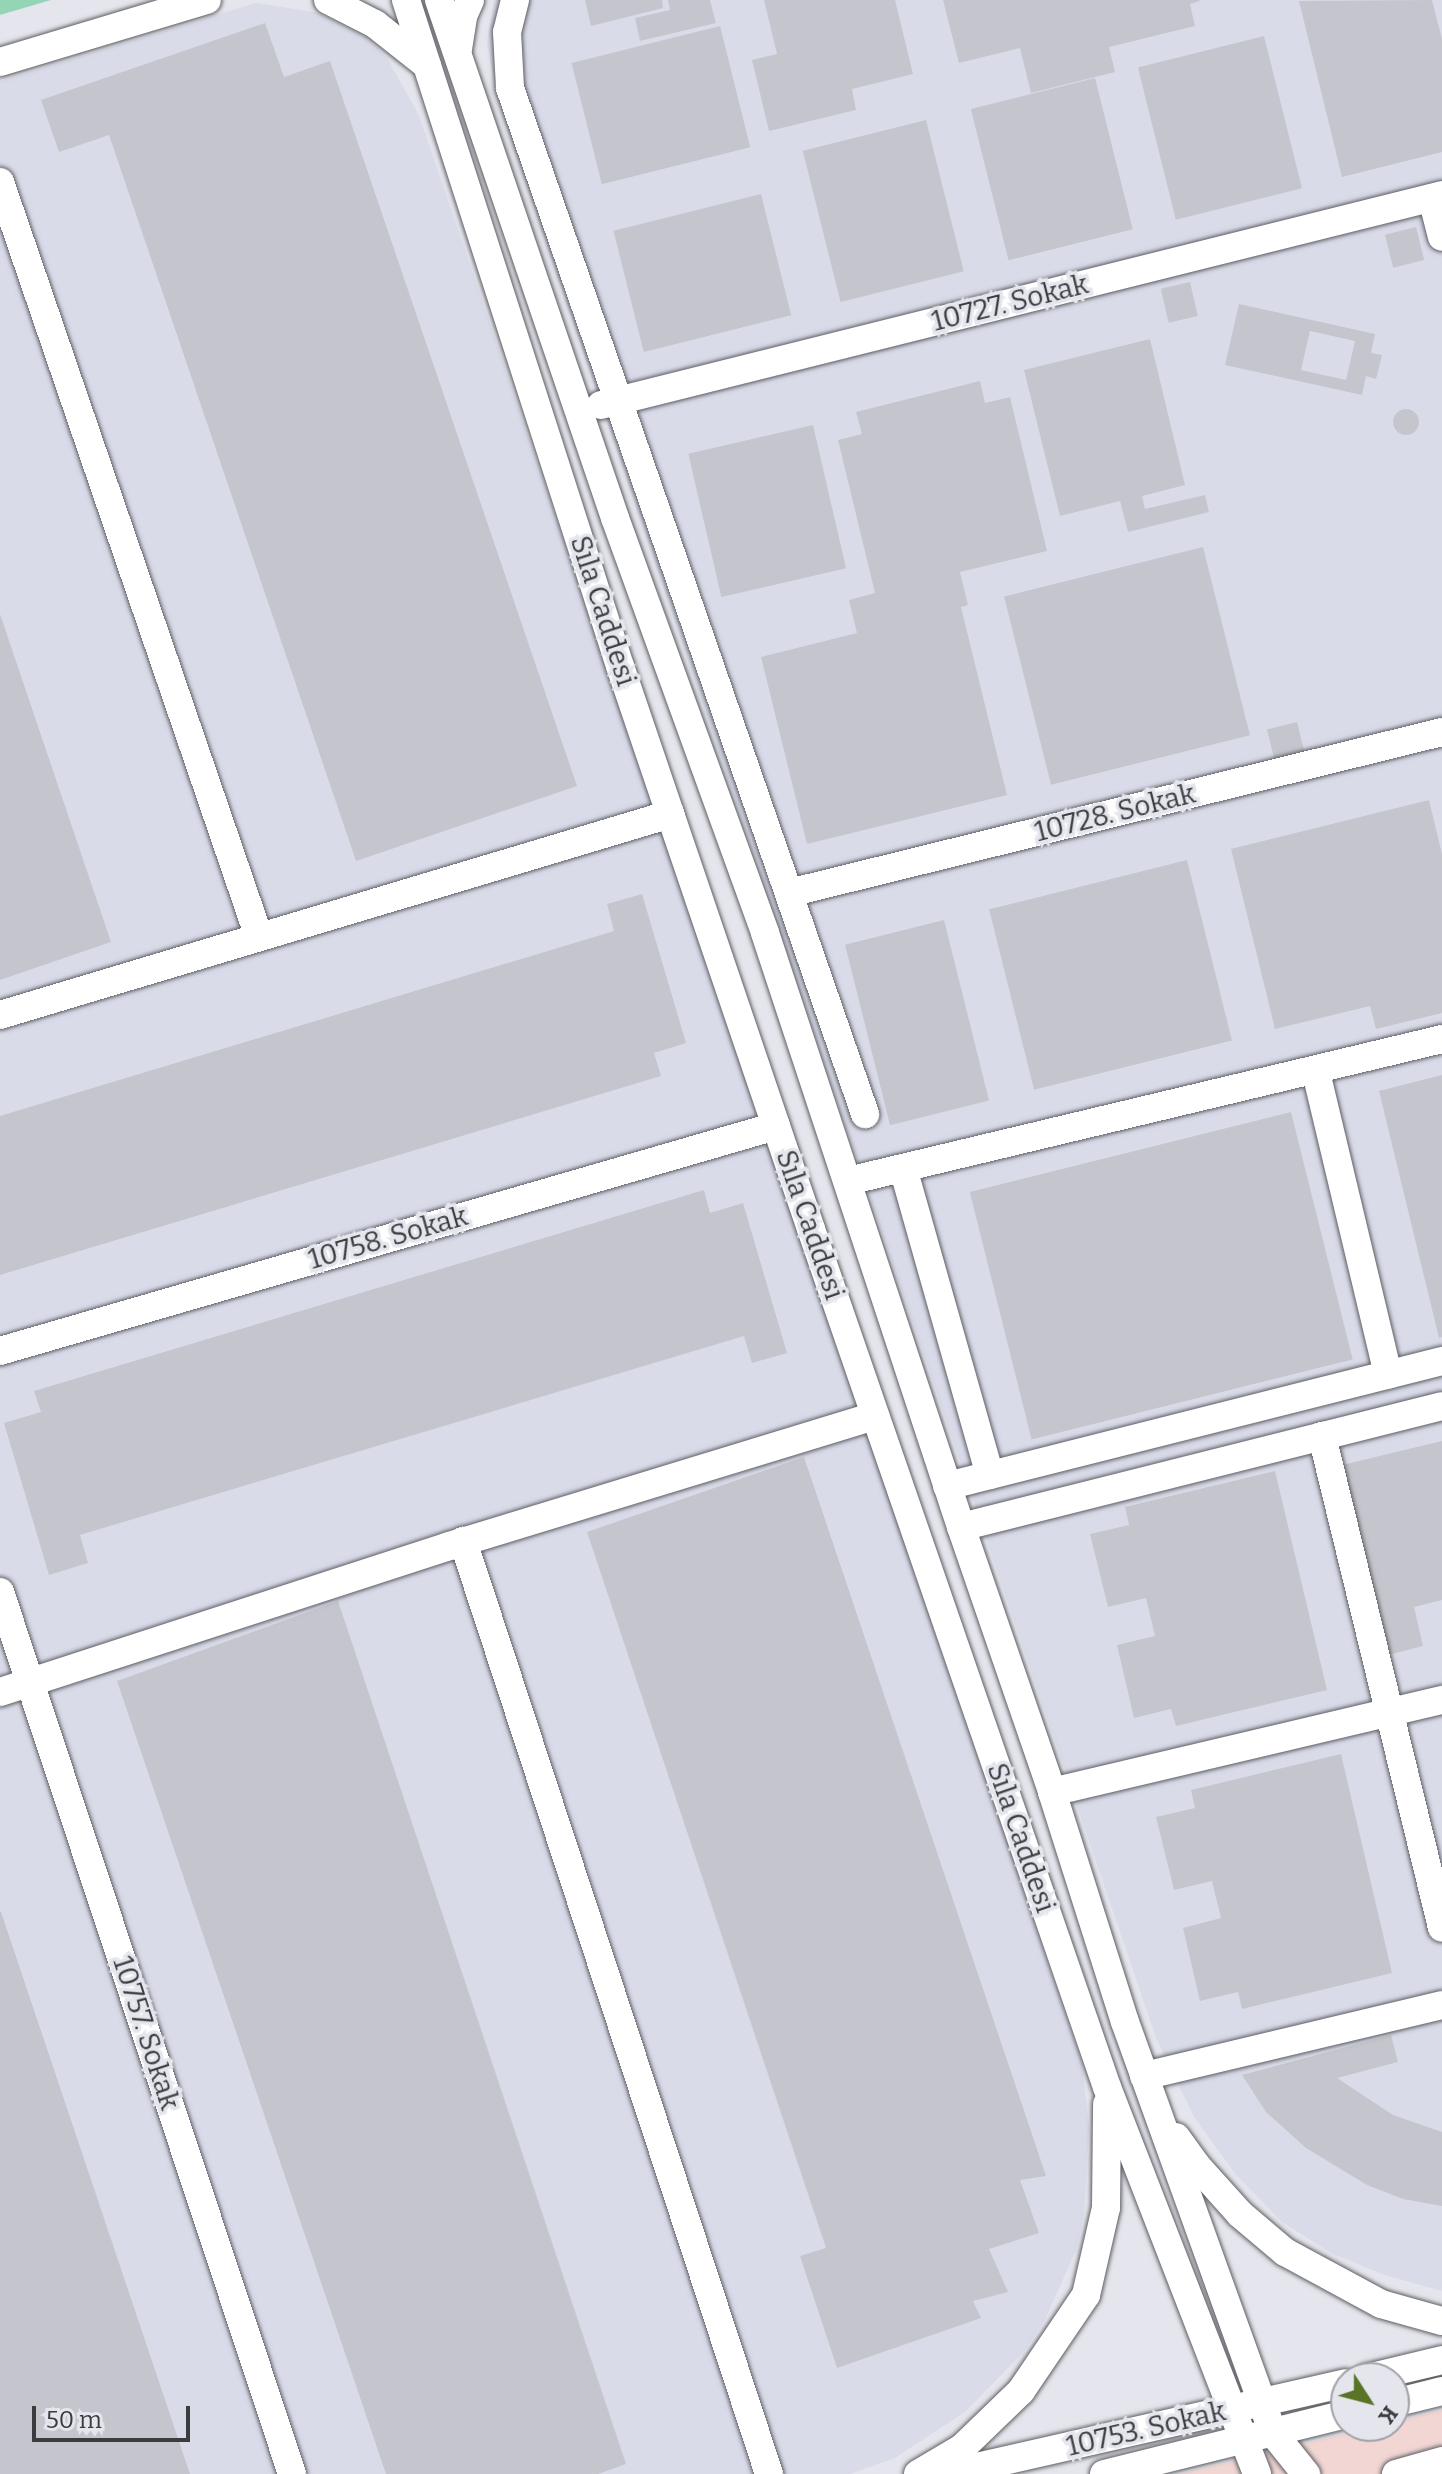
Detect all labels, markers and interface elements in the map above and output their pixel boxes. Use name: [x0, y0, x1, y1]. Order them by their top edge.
street label: 10727. Sokak: [928, 267, 1092, 339]
street label: Sıla Caddesi: [563, 532, 643, 690]
street label: 10728. Sokak: [1031, 777, 1199, 849]
street label: Sıla Caddesi: [769, 1146, 851, 1304]
street label: 10758. Sokak: [305, 1199, 471, 1277]
street label: Sıla Caddesi: [980, 1759, 1062, 1917]
street label: 10757. Sokak: [105, 1952, 187, 2114]
north arrow: [1330, 2362, 1410, 2442]
scale bar: [36, 2390, 194, 2440]
street label: 10753. Sokak: [1063, 2394, 1229, 2464]
text: K: [1373, 2401, 1404, 2430]
text: 50 m: [46, 2406, 102, 2434]

